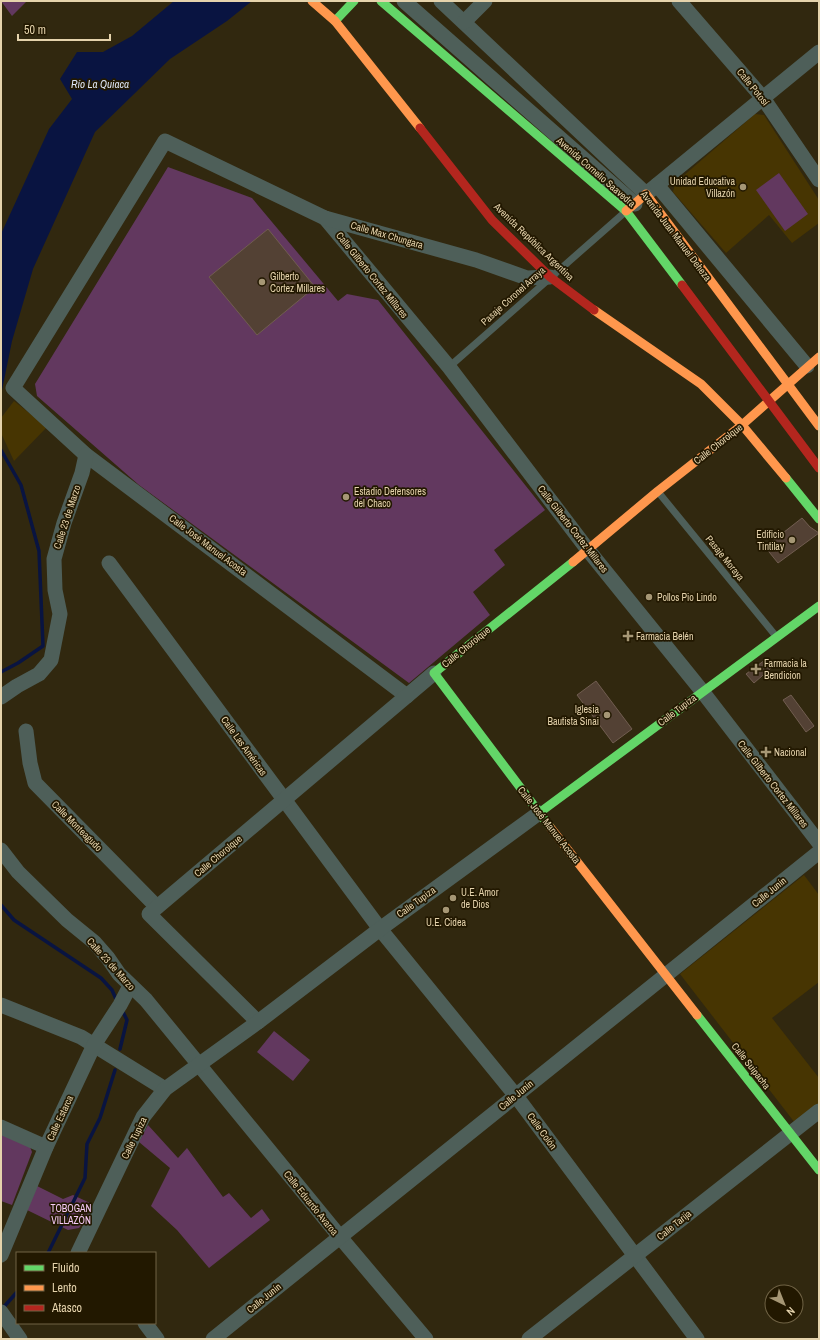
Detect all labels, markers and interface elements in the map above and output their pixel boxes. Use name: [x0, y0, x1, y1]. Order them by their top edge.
scale bar: [18, 16, 110, 42]
text: 50 m: [24, 22, 46, 38]
street label: Calle Potosí: [734, 66, 772, 109]
water label: Río La Quiaca: [71, 77, 129, 91]
street label: Avenida Cornelio Saavedra: [553, 133, 639, 210]
place label: Unidad Educativa Villazón: [670, 175, 735, 200]
marker: Unidad Educativa Villazón: [738, 182, 748, 192]
street label: Avenida Juan Manuel Deheza: [637, 187, 714, 284]
street label: Avenida República Argentina: [490, 200, 577, 284]
street label: Calle Max Chungara: [349, 218, 425, 252]
street label: Calle Gilberto Cortez Millares: [333, 229, 411, 321]
street label: Pasaje Coronel Arraya: [478, 263, 548, 328]
place label: Gilberto Cortez Millares: [270, 270, 325, 295]
marker: Gilberto Cortez Millares: [257, 277, 267, 287]
street label: Calle Chorolque: [691, 421, 746, 467]
street label: Calle 23 de Marzo: [51, 483, 84, 551]
street label: Calle Gilberto Cortez Millares: [535, 483, 611, 575]
place label: Estadio Defensores del Chaco: [354, 485, 426, 510]
marker: Estadio Defensores del Chaco: [341, 492, 351, 502]
street label: Calle José Manuel Acosta: [166, 511, 250, 579]
place label: Edificio Tintilay: [756, 528, 785, 553]
street label: Pasaje Moraya: [703, 533, 748, 584]
marker: Edificio Tintilay: [787, 535, 797, 545]
place label: Pollos Pio Lindo: [657, 591, 717, 604]
marker: Pollos Pio Lindo: [644, 592, 654, 602]
street label: Calle Chorolque: [439, 623, 493, 671]
place label: Farmacia Belén: [636, 630, 693, 643]
marker: Farmacia Belén: [623, 631, 633, 641]
place label: Farmacia la Bendicion: [764, 657, 807, 682]
marker: Farmacia la Bendicion: [751, 664, 761, 674]
street label: Calle Tupiza: [655, 691, 699, 729]
place label: Iglesia Bautista Sinai: [547, 703, 599, 728]
marker: Iglesia Bautista Sinai: [602, 710, 612, 720]
street label: Calle Las Américas: [218, 714, 270, 778]
street label: Calle Gilberto Cortez Millares: [735, 738, 811, 830]
place label: Nacional: [774, 746, 807, 759]
marker: Nacional: [761, 747, 771, 757]
street label: Calle José Manuel Acosta: [515, 784, 583, 867]
street label: Calle Monteagudo: [49, 798, 105, 854]
street label: Calle Chorolque: [191, 832, 245, 880]
street label: Calle Junín: [749, 874, 789, 910]
street label: Calle Tupiza: [394, 883, 438, 921]
place label: U.E. Amor de Dios: [461, 886, 499, 911]
marker: U.E. Amor de Dios: [448, 893, 458, 903]
marker: U.E. Cidea: [441, 905, 451, 915]
place label: U.E. Cidea: [426, 916, 466, 929]
street label: Calle 23 de Marzo: [84, 935, 138, 993]
street label: Calle Suipacha: [729, 1040, 774, 1092]
street label: Calle Junín: [496, 1077, 536, 1113]
street label: Calle Estarca: [44, 1093, 76, 1143]
street label: Calle Colón: [524, 1110, 560, 1152]
street label: Calle Tupiza: [118, 1114, 150, 1161]
street label: Calle Eduardo Avaroa: [281, 1168, 341, 1238]
park label: TOBOGAN VILLAZÓN: [51, 1202, 92, 1227]
street label: Calle Tarija: [654, 1207, 694, 1243]
legend: [16, 1252, 156, 1324]
text: Fluido: [52, 1260, 79, 1276]
text: Lento: [52, 1280, 77, 1296]
street label: Calle Junín: [244, 1280, 284, 1316]
north arrow: [764, 1284, 804, 1324]
text: Atasco: [51, 1300, 82, 1316]
text: N: [784, 1304, 798, 1319]

